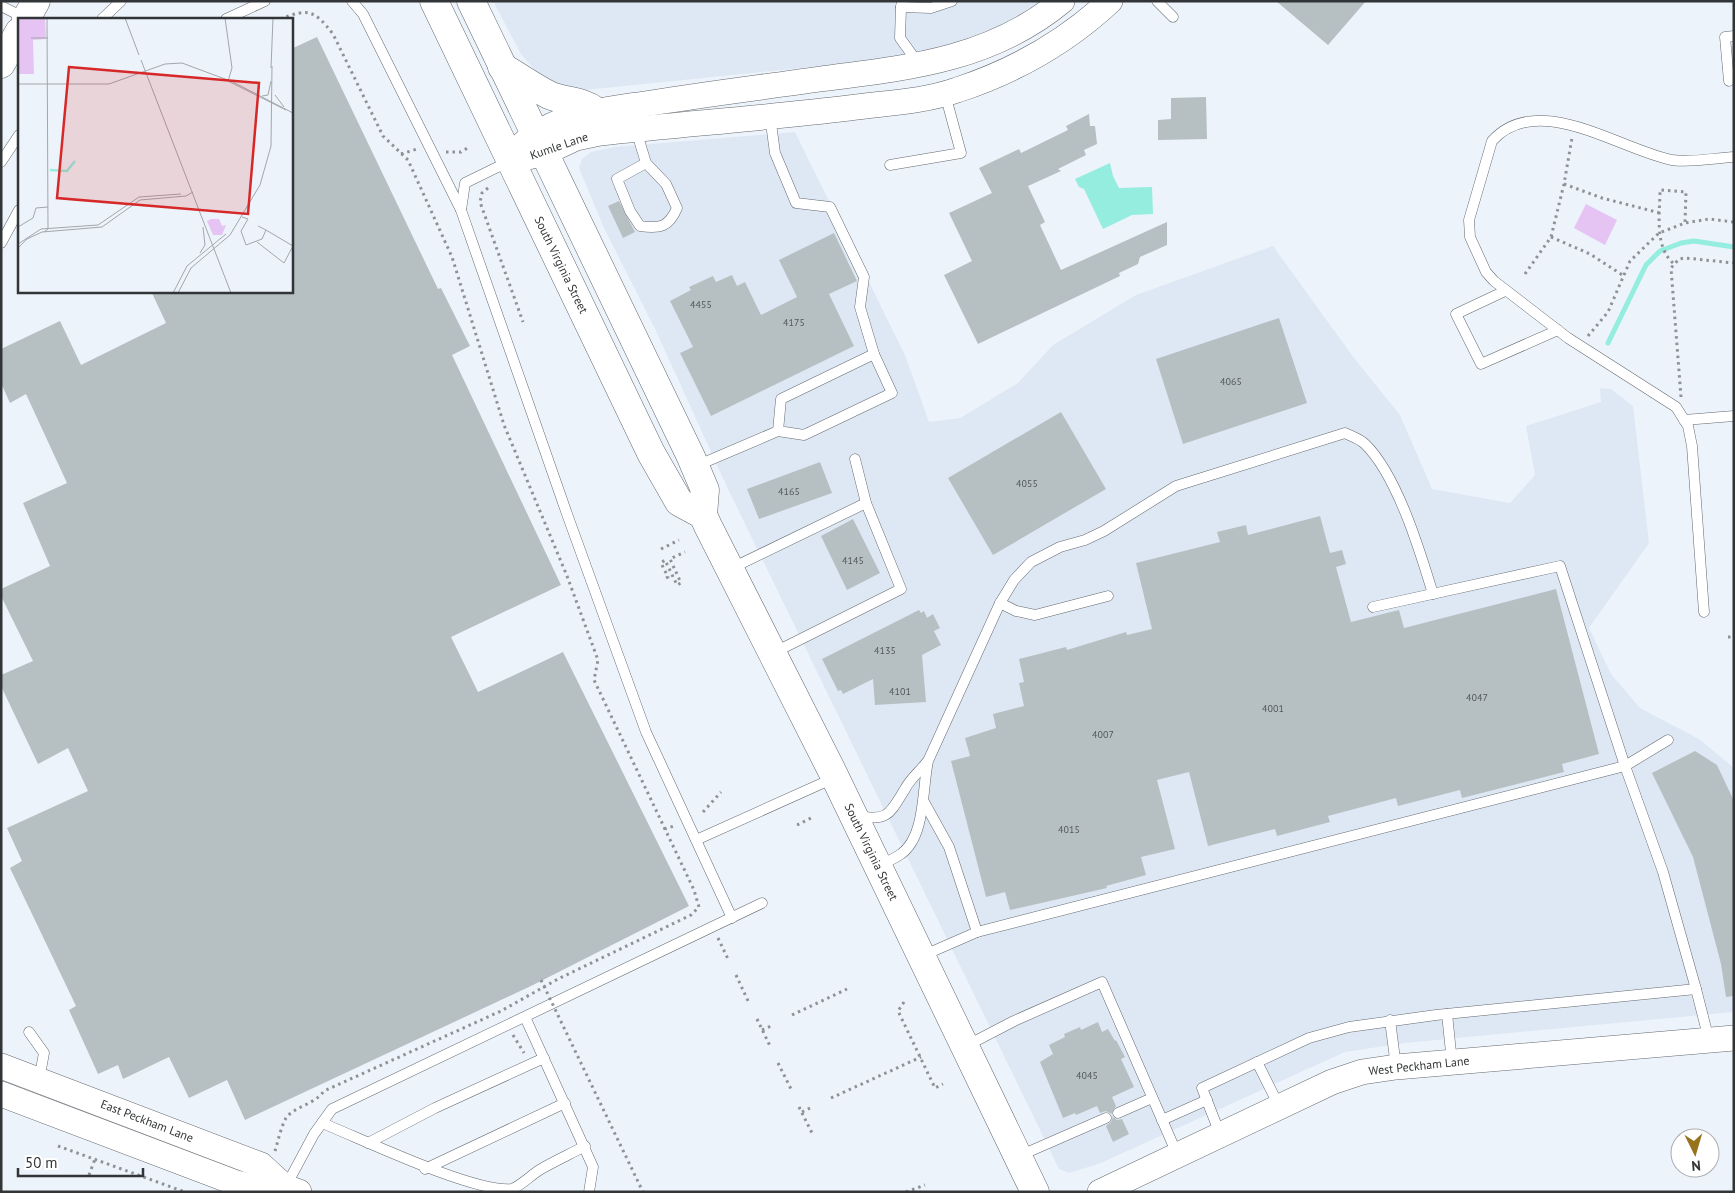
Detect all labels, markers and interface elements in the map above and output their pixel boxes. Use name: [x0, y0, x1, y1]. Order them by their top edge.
inset map: [18, 18, 292, 292]
street label: Kumle Lane: [528, 129, 590, 162]
street label: South Virginia Street: [531, 214, 591, 316]
house number: 4455: [690, 298, 712, 311]
house number: 4175: [783, 316, 805, 329]
house number: 4065: [1220, 375, 1242, 388]
house number: 4055: [1016, 477, 1038, 490]
house number: 4165: [778, 485, 800, 498]
house number: 4145: [842, 554, 864, 567]
house number: 4135: [874, 644, 896, 657]
house number: 4101: [889, 685, 911, 698]
house number: 4047: [1466, 691, 1488, 704]
house number: 4001: [1262, 702, 1284, 715]
house number: 4007: [1092, 728, 1114, 741]
street label: South Virginia Street: [841, 801, 901, 903]
house number: 4015: [1058, 823, 1080, 836]
street label: West Peckham Lane: [1368, 1053, 1470, 1078]
house number: 4045: [1076, 1069, 1098, 1082]
street label: East Peckham Lane: [99, 1096, 196, 1145]
north arrow: [1670, 1128, 1720, 1178]
scale bar: [18, 1146, 142, 1178]
text: 50 m: [25, 1153, 58, 1172]
text: N: [1691, 1157, 1702, 1175]

